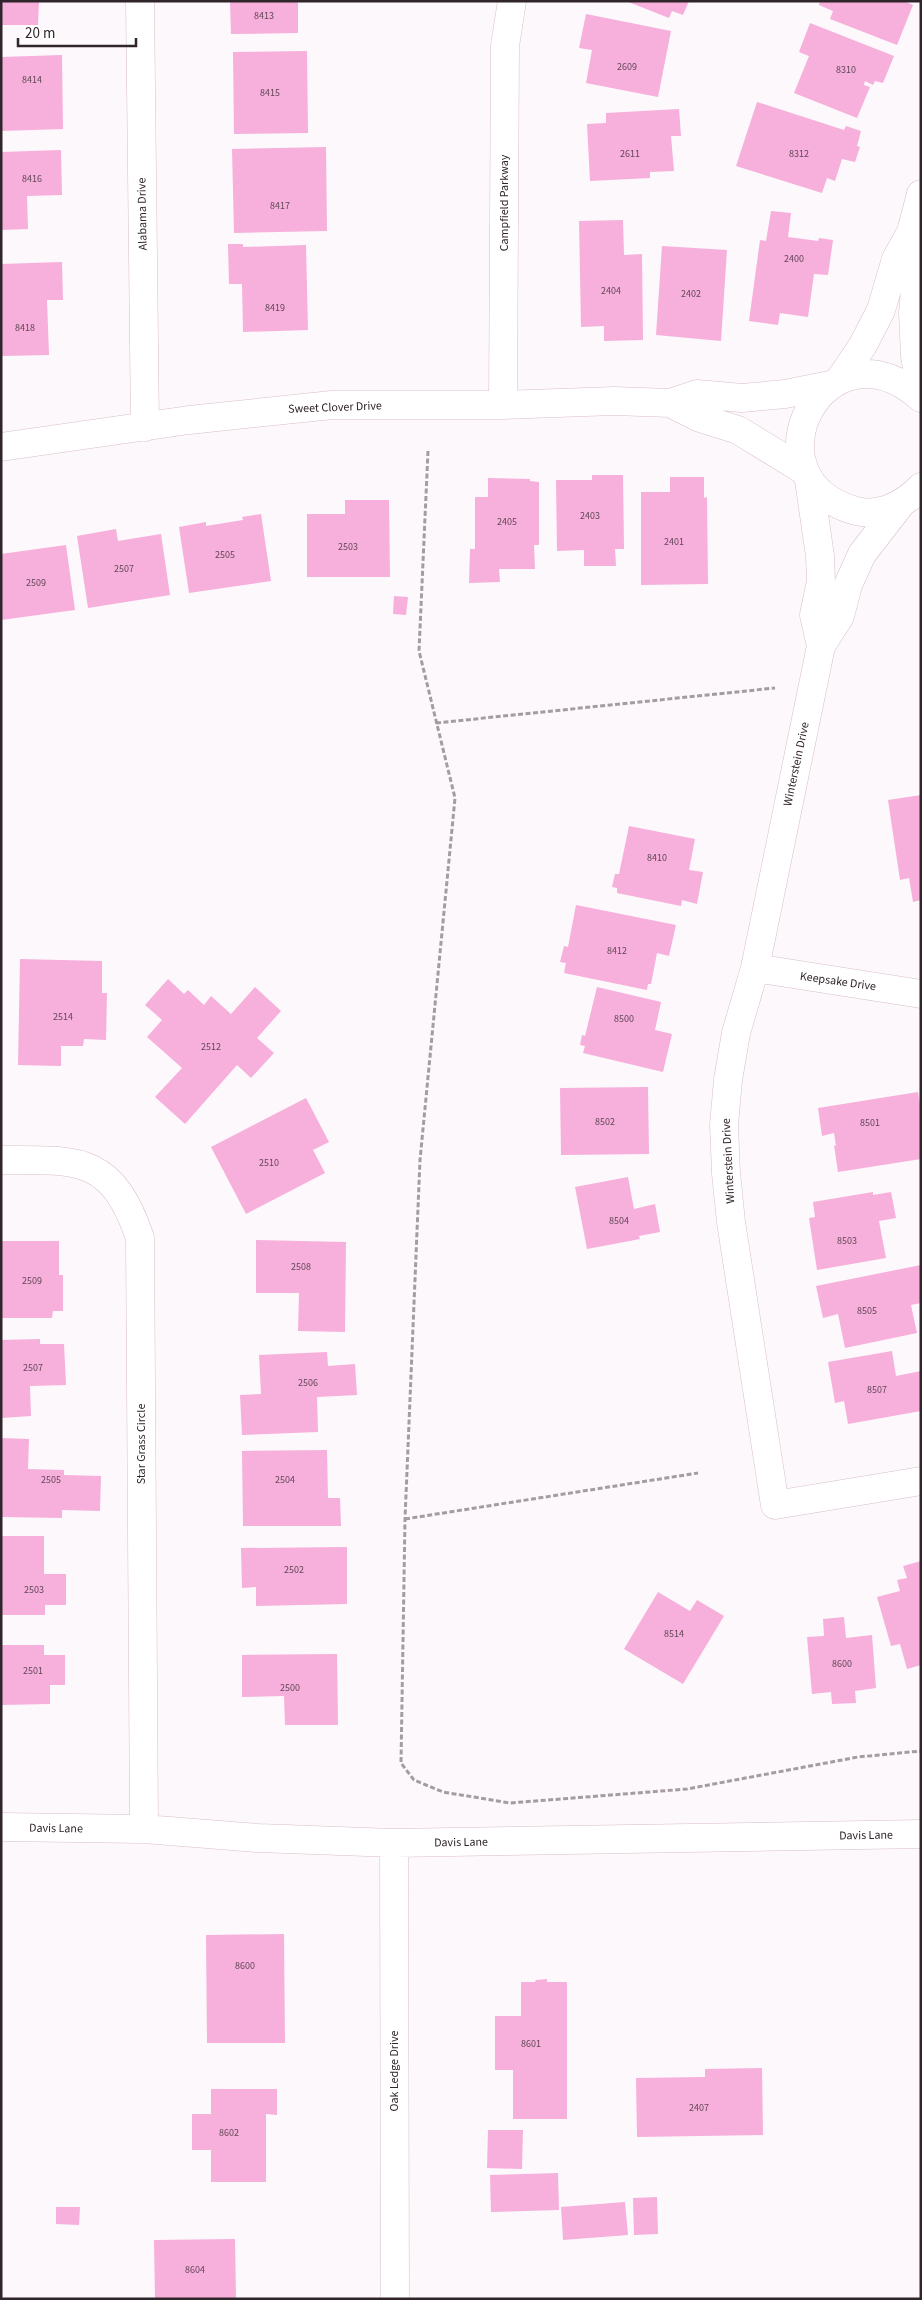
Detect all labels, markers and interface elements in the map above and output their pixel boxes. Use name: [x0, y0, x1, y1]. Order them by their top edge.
house number: 8413: [254, 9, 274, 23]
scale bar: [18, 15, 135, 47]
text: 20 m: [25, 23, 55, 44]
house number: 2609: [617, 60, 637, 74]
house number: 8310: [836, 63, 856, 77]
house number: 8414: [22, 73, 42, 87]
house number: 8415: [260, 86, 280, 100]
house number: 2611: [620, 147, 640, 161]
house number: 8312: [789, 147, 809, 161]
street label: Campfield Parkway: [496, 154, 513, 251]
house number: 8416: [22, 172, 42, 186]
street label: Alabama Drive: [133, 178, 152, 250]
house number: 8417: [270, 199, 290, 213]
house number: 2400: [784, 252, 804, 266]
house number: 2404: [601, 284, 621, 298]
house number: 2402: [681, 287, 701, 301]
house number: 8419: [265, 301, 285, 315]
house number: 8418: [15, 321, 35, 335]
street label: Sweet Clover Drive: [288, 397, 382, 418]
house number: 2403: [580, 509, 600, 523]
house number: 2405: [497, 515, 517, 529]
house number: 2401: [664, 535, 684, 549]
house number: 2503: [338, 540, 358, 554]
house number: 2505: [215, 548, 235, 562]
house number: 2507: [114, 562, 134, 576]
house number: 2509: [26, 576, 46, 590]
street label: Winterstein Drive: [779, 720, 814, 808]
house number: 8410: [647, 851, 667, 865]
house number: 8412: [607, 944, 627, 958]
street label: Keepsake Drive: [799, 968, 877, 995]
house number: 2514: [53, 1010, 73, 1024]
house number: 8500: [614, 1012, 634, 1026]
house number: 2512: [201, 1040, 221, 1054]
house number: 8502: [595, 1115, 615, 1129]
house number: 8501: [860, 1116, 880, 1130]
street label: Winterstein Drive: [718, 1118, 739, 1204]
house number: 2510: [259, 1156, 279, 1170]
house number: 8504: [609, 1214, 629, 1228]
house number: 8503: [837, 1234, 857, 1248]
house number: 2508: [291, 1260, 311, 1274]
house number: 2509: [22, 1274, 42, 1288]
house number: 8505: [857, 1304, 877, 1318]
house number: 2507: [23, 1361, 43, 1375]
house number: 2506: [298, 1376, 318, 1390]
house number: 8507: [867, 1383, 887, 1397]
street label: Star Grass Circle: [133, 1404, 150, 1484]
house number: 2505: [41, 1473, 61, 1487]
house number: 2504: [275, 1473, 295, 1487]
house number: 2502: [284, 1563, 304, 1577]
house number: 2503: [24, 1583, 44, 1597]
house number: 8514: [664, 1627, 684, 1641]
house number: 8600: [832, 1657, 852, 1671]
house number: 2501: [23, 1664, 43, 1678]
house number: 2500: [280, 1681, 300, 1695]
street label: Davis Lane: [29, 1820, 83, 1837]
street label: Davis Lane: [839, 1827, 893, 1844]
street label: Davis Lane: [434, 1834, 488, 1851]
house number: 8600: [235, 1959, 255, 1973]
street label: Oak Ledge Drive: [386, 2031, 403, 2111]
house number: 8601: [521, 2037, 541, 2051]
house number: 2407: [689, 2101, 709, 2115]
house number: 8602: [219, 2126, 239, 2140]
house number: 8604: [185, 2263, 205, 2277]

